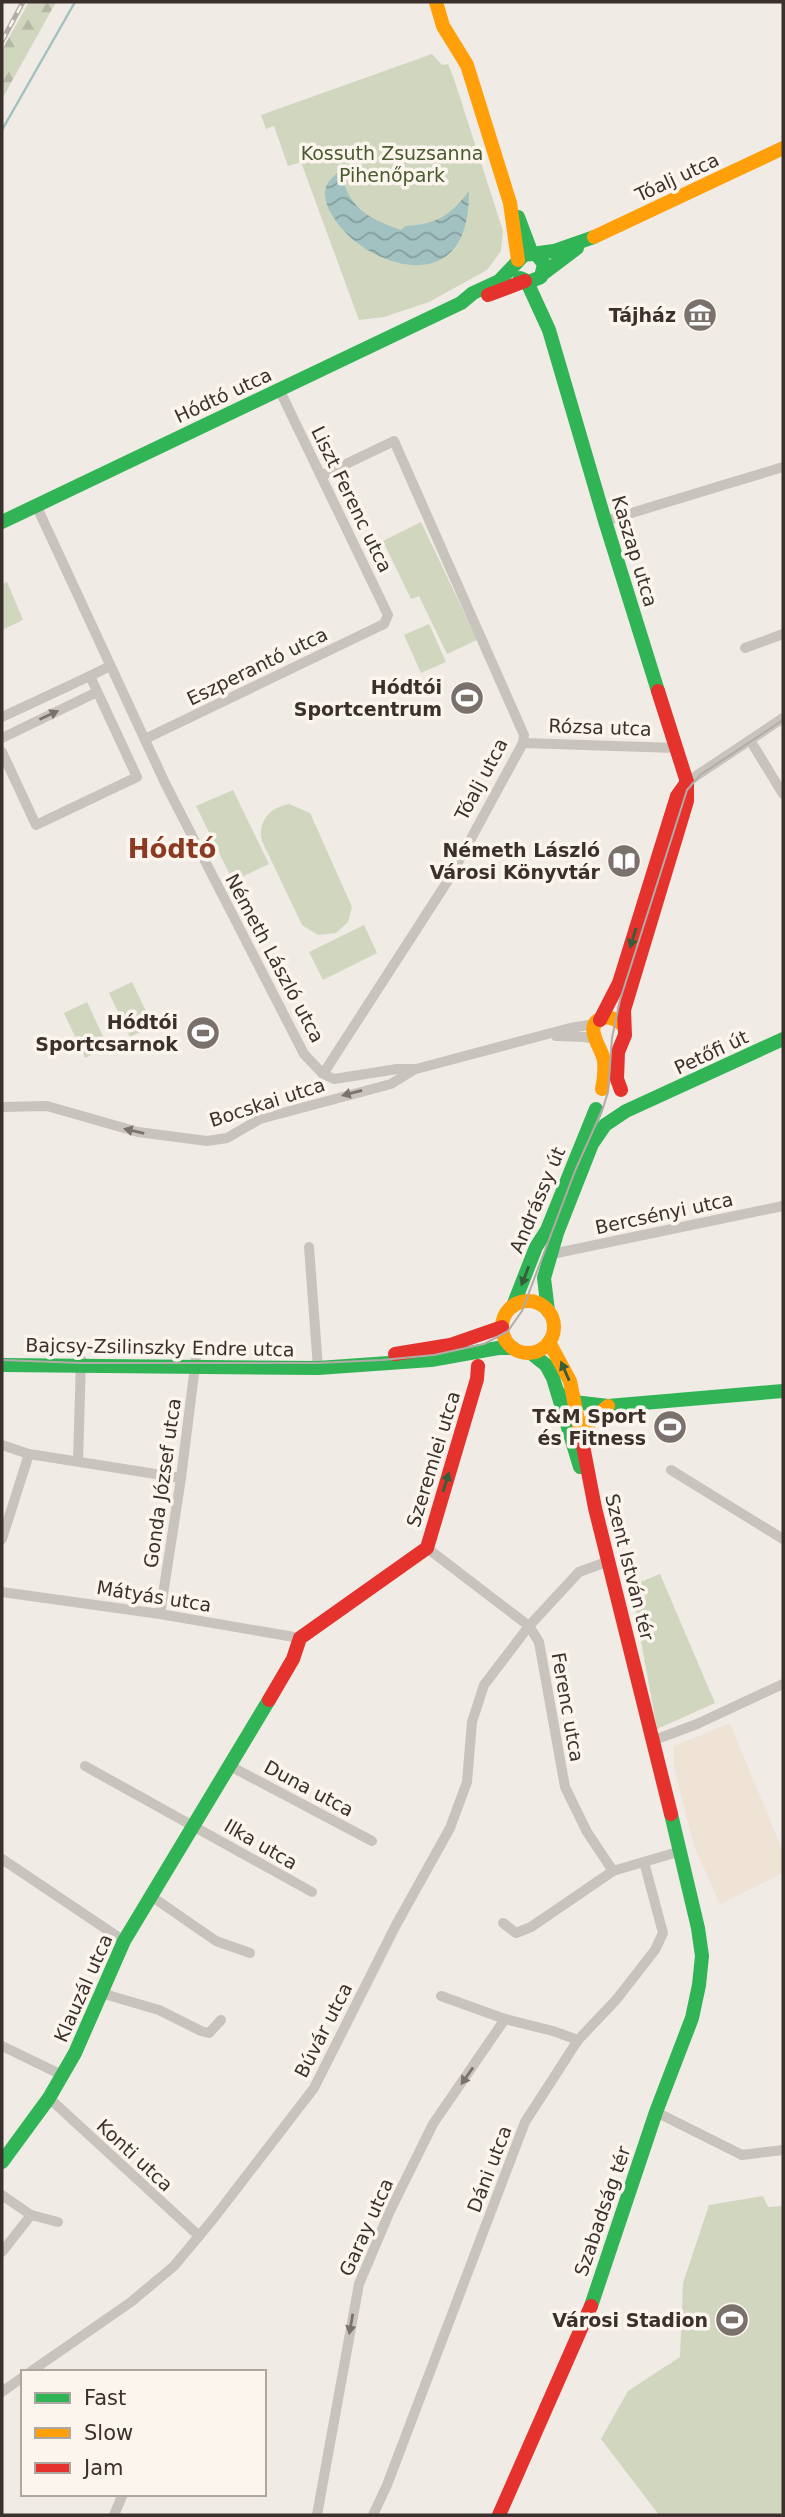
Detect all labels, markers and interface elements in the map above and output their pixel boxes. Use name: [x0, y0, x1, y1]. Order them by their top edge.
park label: Kossuth Zsuzsanna Pihenőpark: [301, 142, 483, 186]
street label: Tóalj utca: [631, 148, 722, 206]
museum icon: Tájház: [681, 296, 719, 334]
place label: Tájház: [609, 304, 676, 326]
street label: Hódtó utca: [171, 363, 275, 427]
street label: Liszt Ferenc utca: [307, 422, 397, 576]
street label: Kaszap utca: [608, 493, 662, 609]
street label: Eszperantó utca: [183, 622, 331, 710]
place label: Hódtói Sportcentrum: [294, 676, 442, 720]
sports icon: Hódtói Sportcentrum: [448, 679, 486, 717]
one-way arrow: [39, 709, 60, 720]
street label: Rózsa utca: [548, 714, 652, 740]
street label: Tóalj utca: [450, 734, 512, 825]
district label: Hódtó: [128, 834, 216, 864]
place label: Németh László Városi Könyvtár: [430, 839, 601, 883]
library icon: Németh László Városi Könyvtár: [605, 842, 643, 880]
street label: Németh László utca: [221, 870, 329, 1046]
one-way arrow: [627, 928, 637, 949]
place label: Hódtói Sportcsarnok: [35, 1011, 178, 1055]
sports icon: Hódtói Sportcsarnok: [184, 1014, 222, 1052]
street label: Petőfi út: [671, 1025, 751, 1079]
street label: Bocskai utca: [206, 1073, 328, 1131]
one-way arrow: [341, 1088, 363, 1099]
one-way arrow: [123, 1125, 145, 1136]
street label: Andrássy út: [505, 1144, 569, 1256]
street label: Bercsényi utca: [593, 1188, 735, 1238]
one-way arrow: [520, 1266, 531, 1287]
street label: Bajcsy-Zsilinszky Endre utca: [25, 1334, 295, 1360]
one-way arrow: [559, 1360, 570, 1381]
street label: Szeremlei utca: [402, 1388, 464, 1530]
street label: Gonda József utca: [139, 1397, 185, 1569]
place label: T&M Sport és Fitness: [532, 1405, 646, 1449]
sports icon: T&M Sport és Fitness: [651, 1408, 689, 1446]
one-way arrow: [442, 1472, 452, 1493]
street label: Szent István tér: [601, 1491, 659, 1643]
street label: Mátyás utca: [95, 1576, 213, 1616]
street label: Ferenc utca: [548, 1651, 588, 1763]
street label: Duna utca: [261, 1755, 357, 1821]
street label: Ilka utca: [221, 1814, 301, 1874]
street label: Klauzál utca: [49, 1931, 117, 2045]
street label: Búvár utca: [290, 1979, 356, 2081]
one-way arrow: [460, 2067, 474, 2085]
street label: Konti utca: [93, 2114, 177, 2196]
street label: Dáni utca: [462, 2122, 516, 2216]
street label: Szabadság tér: [569, 2143, 635, 2279]
street label: Garay utca: [335, 2175, 397, 2279]
sports icon: Városi Stadion: [713, 2301, 751, 2339]
place label: Városi Stadion: [552, 2309, 708, 2331]
one-way arrow: [345, 2314, 356, 2336]
legend: [21, 2370, 266, 2496]
text: Fast: [84, 2386, 126, 2410]
text: Slow: [84, 2421, 133, 2445]
text: Jam: [82, 2456, 124, 2480]

